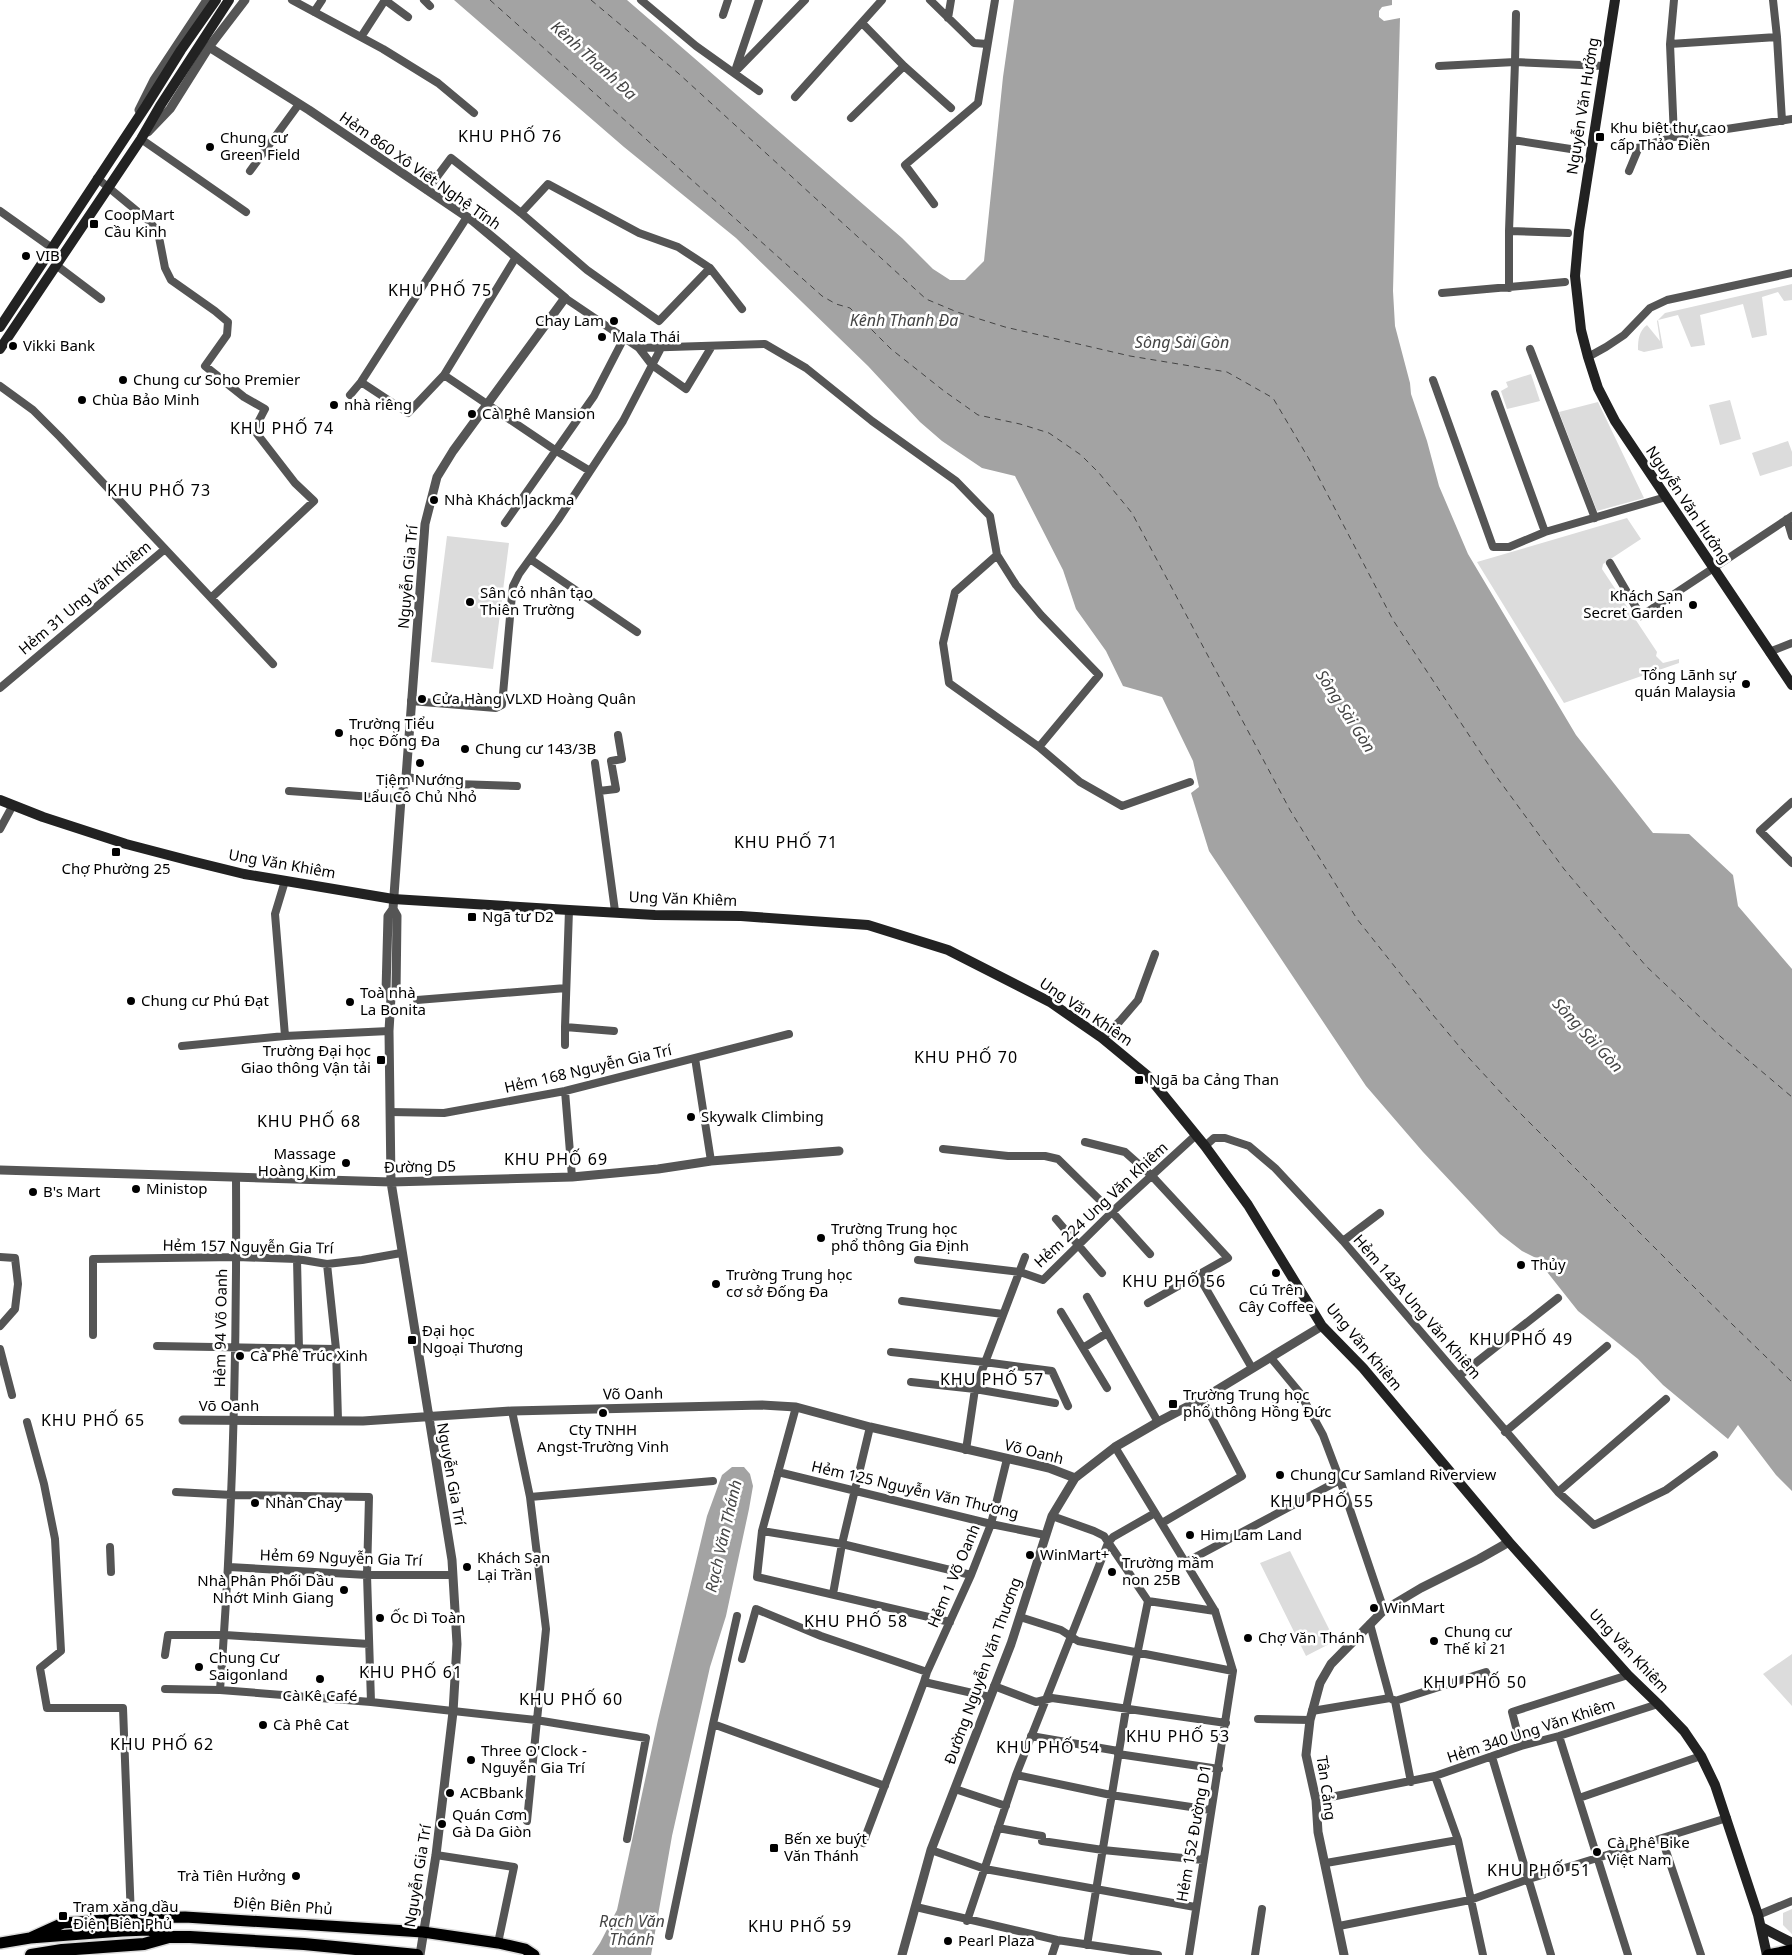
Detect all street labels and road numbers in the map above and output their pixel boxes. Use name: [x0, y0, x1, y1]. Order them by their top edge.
street label: Nguyễn Văn Hưởng: [1561, 36, 1603, 176]
street label: Hẻm 860 Xô Viết Nghệ Tĩnh: [336, 107, 505, 234]
street label: Nguyễn Văn Hưởng: [1642, 441, 1736, 567]
street label: Nguyễn Gia Trí: [393, 523, 422, 630]
street label: Hẻm 31 Ung Văn Khiêm: [14, 536, 155, 659]
street label: Ung Văn Khiêm: [227, 844, 337, 882]
street label: Ung Văn Khiêm: [628, 886, 738, 910]
street label: Ung Văn Khiêm: [1036, 973, 1137, 1050]
street label: Hẻm 168 Nguyễn Gia Trí: [502, 1039, 674, 1097]
street label: Hẻm 224 Ung Văn Khiêm: [1029, 1137, 1171, 1271]
street label: Đường D5: [384, 1155, 456, 1177]
street label: Hẻm 143A Ung Văn Khiêm: [1349, 1231, 1485, 1383]
street label: Hẻm 157 Nguyễn Gia Trí: [162, 1235, 335, 1258]
street label: Hẻm 94 Võ Oanh: [209, 1268, 231, 1388]
street label: Ung Văn Khiêm: [1322, 1300, 1406, 1394]
street label: Võ Oanh: [603, 1382, 663, 1404]
street label: Võ Oanh: [199, 1395, 259, 1415]
street label: Nguyễn Gia Trí: [433, 1421, 471, 1528]
street label: Võ Oanh: [1003, 1434, 1066, 1468]
street label: Hẻm 125 Nguyễn Văn Thương: [810, 1455, 1021, 1523]
street label: Hẻm 1 Võ Oanh: [922, 1521, 984, 1630]
street label: Hẻm 69 Nguyễn Gia Trí: [259, 1544, 424, 1570]
street label: Đường Nguyễn Văn Thương: [939, 1574, 1025, 1767]
street label: Ung Văn Khiêm: [1585, 1604, 1674, 1697]
street label: Hẻm 340 Ung Văn Khiêm: [1444, 1693, 1617, 1767]
street label: Tân Cảng: [1313, 1754, 1341, 1821]
street label: Hẻm 152 Đường D1: [1171, 1762, 1215, 1903]
street label: Nguyễn Gia Trí: [399, 1822, 435, 1929]
street label: Điện Biên Phủ: [233, 1892, 333, 1918]

